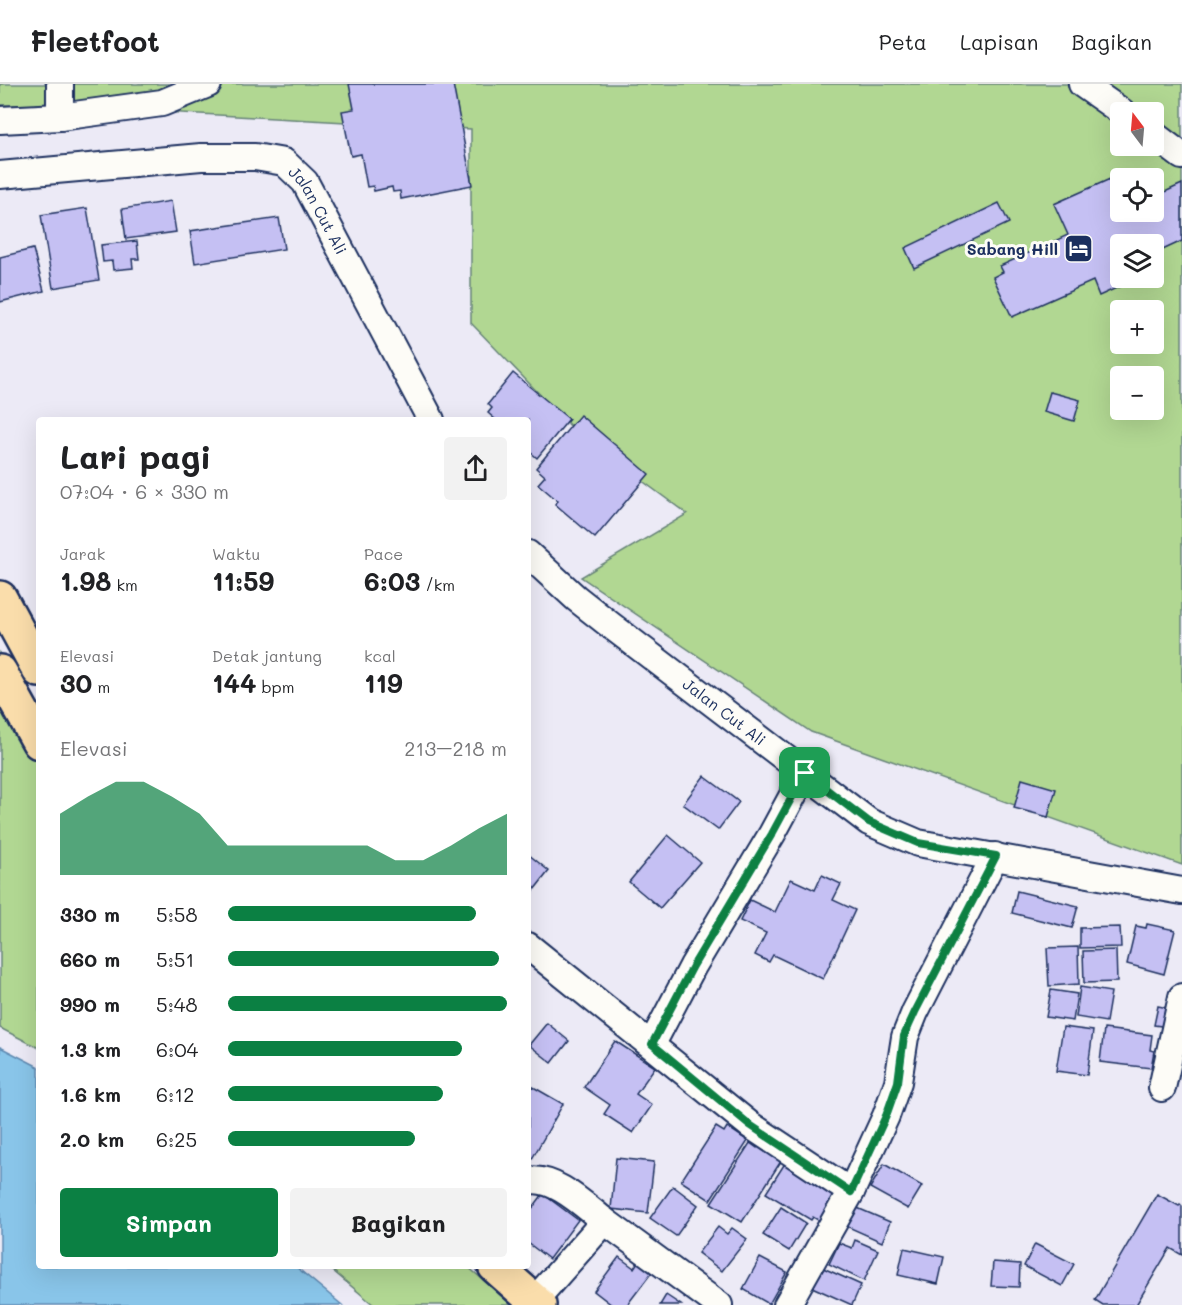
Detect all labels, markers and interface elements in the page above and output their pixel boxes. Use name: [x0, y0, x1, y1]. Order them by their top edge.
text: Fleetfoot: [30, 23, 160, 59]
text: Peta: [879, 28, 927, 55]
text: Lapisan: [960, 28, 1038, 55]
text: Bagikan: [1071, 28, 1152, 55]
north arrow: [1110, 102, 1164, 156]
map controls: [1110, 102, 1164, 420]
street label: Jalan Cut Ali: [284, 161, 352, 258]
button: locate: [1110, 168, 1164, 222]
hotel icon: Sabang Hill: [1063, 233, 1095, 265]
button: layers: [1110, 234, 1164, 288]
place label: Sabang Hill: [967, 238, 1058, 259]
button: +: [1110, 300, 1164, 354]
button: −: [1110, 366, 1164, 420]
text: Lari pagi: [60, 434, 212, 477]
button: share: [444, 437, 507, 500]
text: 07:04 · 6 × 330 m: [60, 478, 229, 504]
text: Jarak: [60, 543, 105, 564]
text: Waktu: [212, 543, 260, 564]
text: Pace: [364, 543, 403, 564]
text: 1.98: [60, 564, 111, 598]
text: 11:59: [212, 564, 274, 598]
text: 6:03: [364, 564, 420, 598]
text: km: [111, 574, 138, 595]
text: /km: [420, 574, 455, 595]
text: Elevasi: [60, 645, 114, 666]
text: Detak jantung: [212, 645, 322, 666]
text: kcal: [364, 645, 396, 666]
text: 30: [60, 666, 92, 700]
text: 144: [212, 666, 257, 700]
text: 119: [364, 666, 403, 700]
street label: Jalan Cut Ali: [679, 673, 770, 750]
text: m: [92, 676, 110, 697]
text: bpm: [257, 676, 294, 697]
text: Elevasi: [60, 735, 128, 761]
text: 213–218 m: [404, 735, 507, 761]
pin: [779, 747, 830, 798]
icon: arrive: [788, 756, 821, 789]
text: 330 m: [60, 901, 120, 927]
text: 5:58: [156, 901, 198, 927]
text: 660 m: [60, 946, 120, 972]
text: 5:51: [156, 946, 194, 972]
text: 990 m: [60, 991, 120, 1017]
text: 5:48: [156, 991, 198, 1017]
text: 1.3 km: [60, 1036, 121, 1062]
text: 6:04: [156, 1036, 198, 1062]
text: 1.6 km: [60, 1081, 121, 1107]
text: 6:12: [156, 1081, 194, 1107]
text: 2.0 km: [60, 1126, 124, 1152]
text: 6:25: [156, 1126, 197, 1152]
button: Simpan: [60, 1188, 278, 1257]
button: Bagikan: [290, 1188, 507, 1257]

